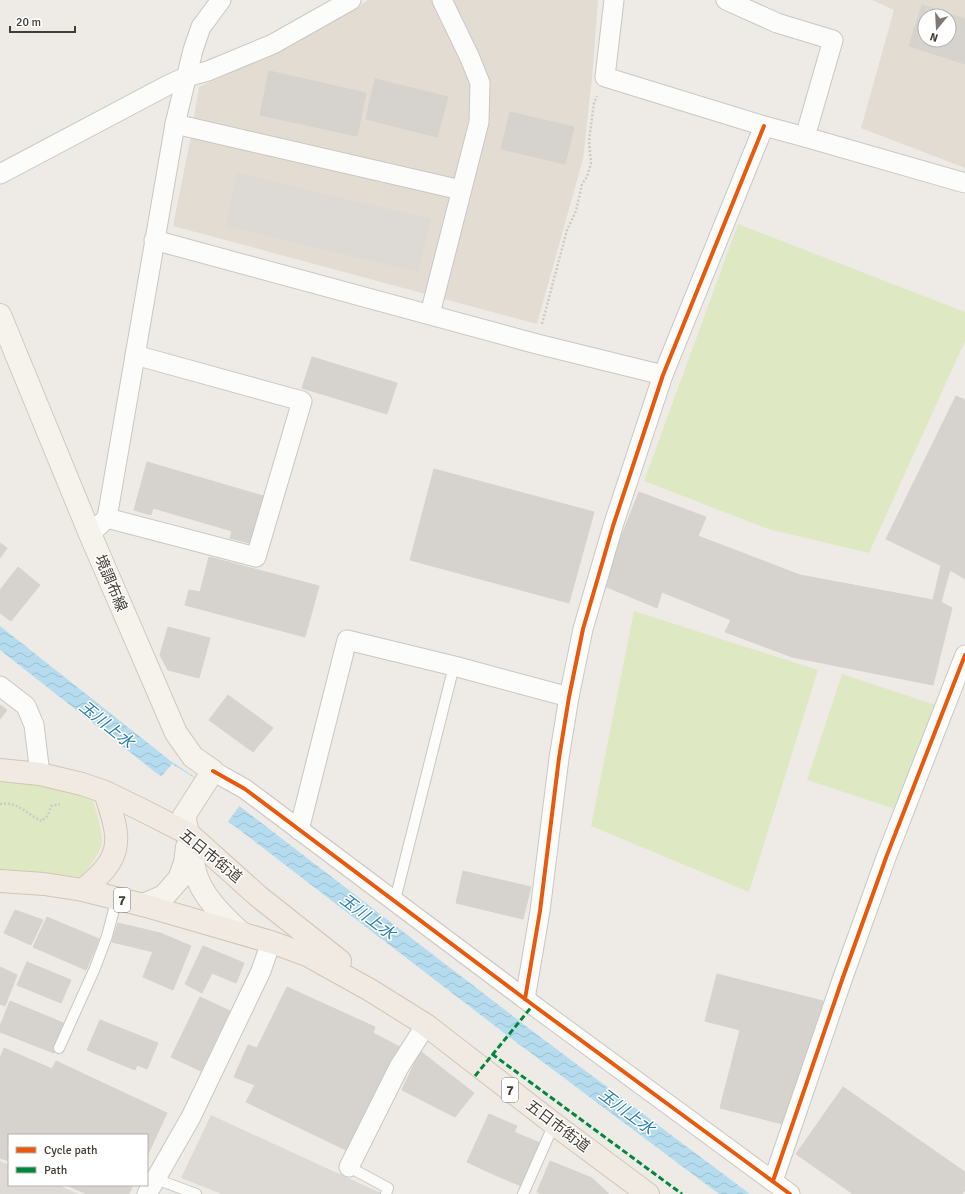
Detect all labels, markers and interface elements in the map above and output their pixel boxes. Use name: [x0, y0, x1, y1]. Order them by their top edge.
scale bar: [10, 8, 75, 34]
north arrow: [917, 8, 957, 48]
text: 20 m: [16, 15, 41, 30]
text: N: [928, 30, 940, 44]
street label: 境調布線: [91, 552, 131, 614]
water label: 玉川上水: [75, 697, 139, 754]
street label: 五日市街道: [176, 825, 246, 887]
road number: 7: [114, 888, 130, 912]
water label: 玉川上水: [336, 890, 401, 945]
road number: 7: [502, 1078, 518, 1102]
water label: 玉川上水: [595, 1085, 660, 1140]
street label: 五日市街道: [523, 1096, 593, 1156]
legend: [8, 1134, 148, 1186]
text: Cycle path: [44, 1143, 97, 1158]
text: Path: [44, 1163, 67, 1178]

